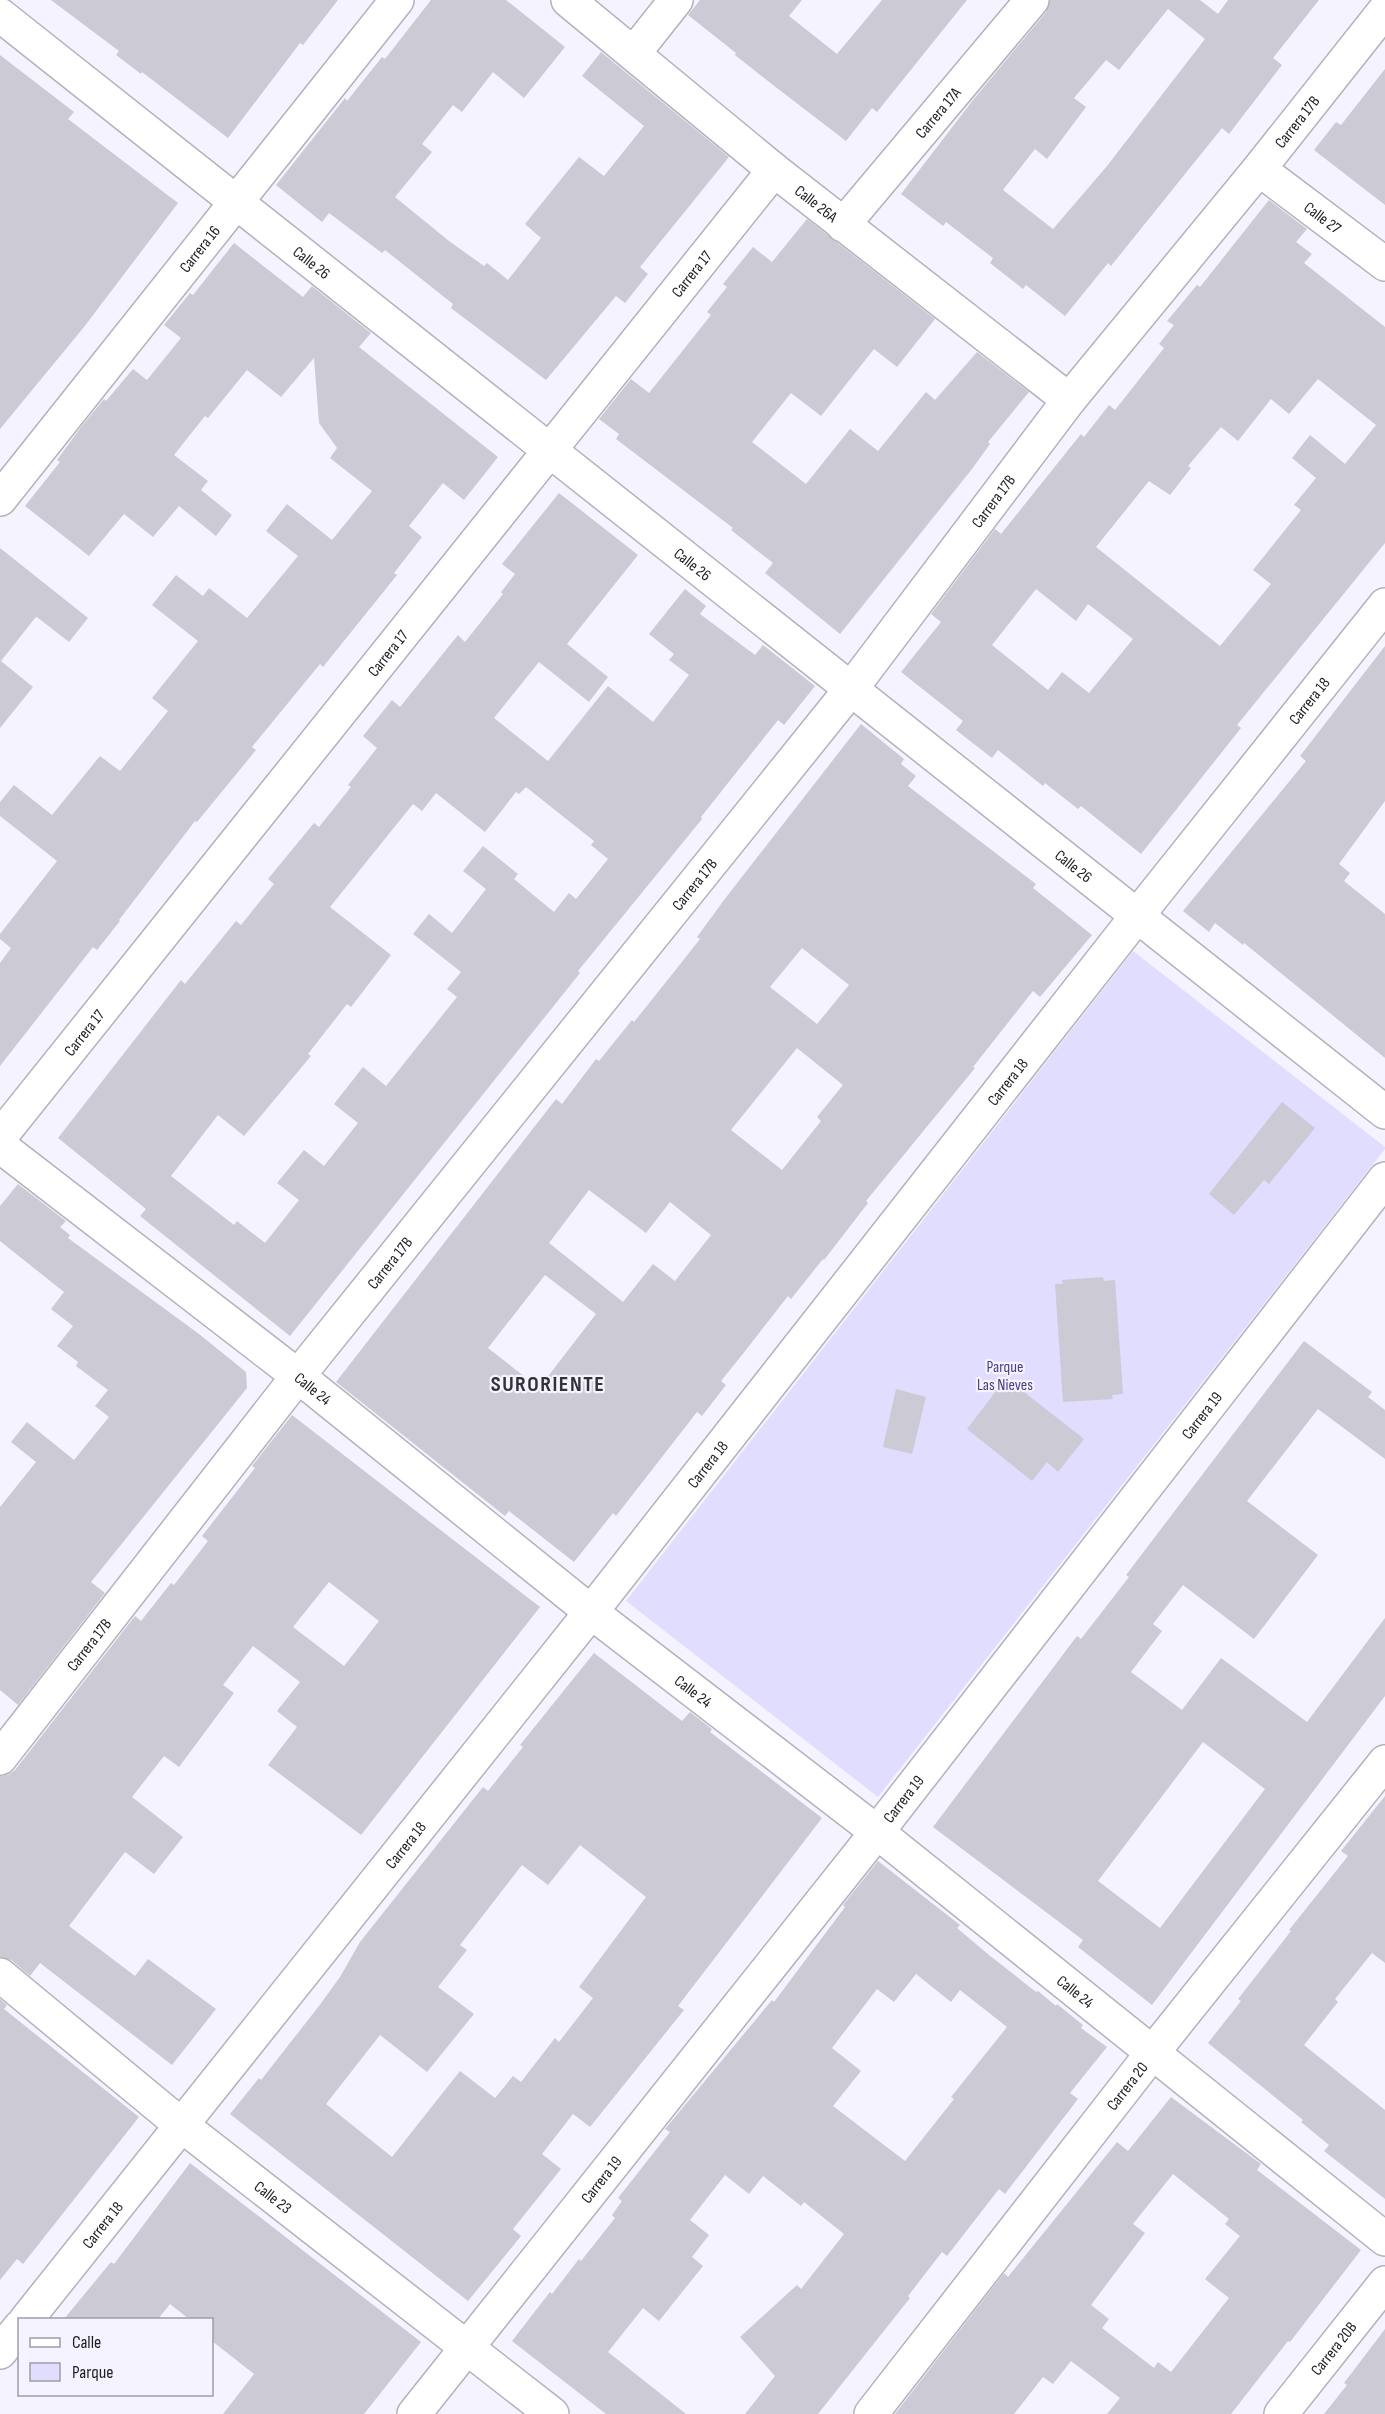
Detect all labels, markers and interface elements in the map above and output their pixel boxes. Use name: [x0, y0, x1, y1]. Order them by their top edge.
street label: Carrera 17A: [912, 84, 966, 143]
street label: Carrera 17B: [1271, 93, 1324, 152]
street label: Calle 26A: [790, 182, 841, 227]
street label: Calle 27: [1300, 198, 1345, 239]
street label: Carrera 16: [176, 222, 225, 277]
street label: Calle 26: [289, 243, 334, 284]
street label: Carrera 17: [668, 247, 717, 302]
street label: Carrera 17B: [968, 472, 1020, 532]
street label: Calle 26: [670, 544, 714, 586]
street label: Carrera 17: [364, 626, 413, 681]
street label: Carrera 18: [1285, 674, 1334, 729]
street label: Calle 26: [1051, 846, 1095, 887]
street label: Carrera 17B: [669, 855, 722, 915]
street label: Carrera 17: [61, 1006, 110, 1060]
street label: Carrera 18: [984, 1055, 1033, 1110]
street label: Carrera 17B: [364, 1234, 417, 1293]
park label: Parque Las Nieves: [977, 1358, 1033, 1395]
street label: Calle 24: [290, 1369, 335, 1410]
district label: SURORIENTE: [491, 1371, 605, 1398]
street label: Carrera 19: [1178, 1388, 1227, 1443]
street label: Carrera 18: [684, 1437, 733, 1492]
street label: Carrera 17B: [63, 1615, 116, 1675]
street label: Calle 24: [670, 1672, 715, 1713]
street label: Carrera 19: [880, 1772, 928, 1827]
street label: Carrera 18: [382, 1818, 431, 1873]
street label: Calle 24: [1052, 1972, 1097, 2013]
street label: Carrera 20: [1103, 2059, 1152, 2115]
street label: Carrera 19: [577, 2153, 626, 2208]
street label: Calle 23: [250, 2178, 295, 2218]
street label: Carrera 18: [79, 2198, 128, 2253]
legend: [18, 2318, 213, 2396]
street label: Carrera 20B: [1307, 2319, 1361, 2380]
text: Calle: [72, 2332, 101, 2353]
text: Parque: [72, 2362, 113, 2383]

